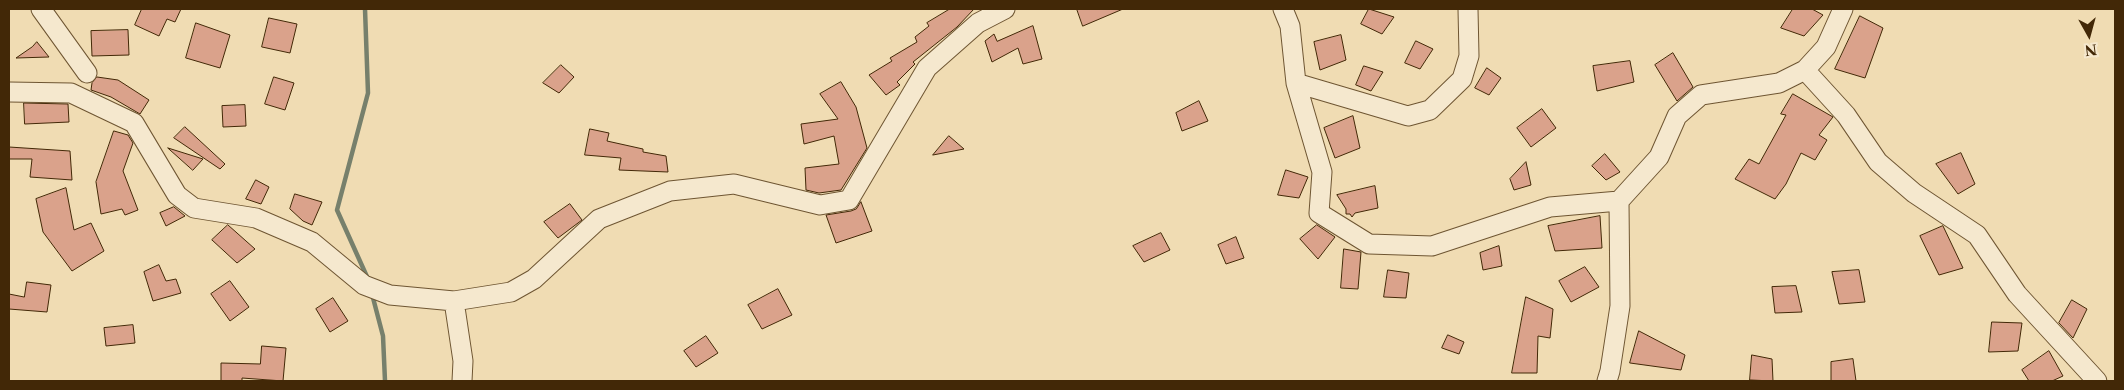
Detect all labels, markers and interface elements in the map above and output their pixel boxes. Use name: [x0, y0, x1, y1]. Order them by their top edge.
north arrow: [2064, 10, 2114, 60]
text: N: [2084, 40, 2098, 60]

